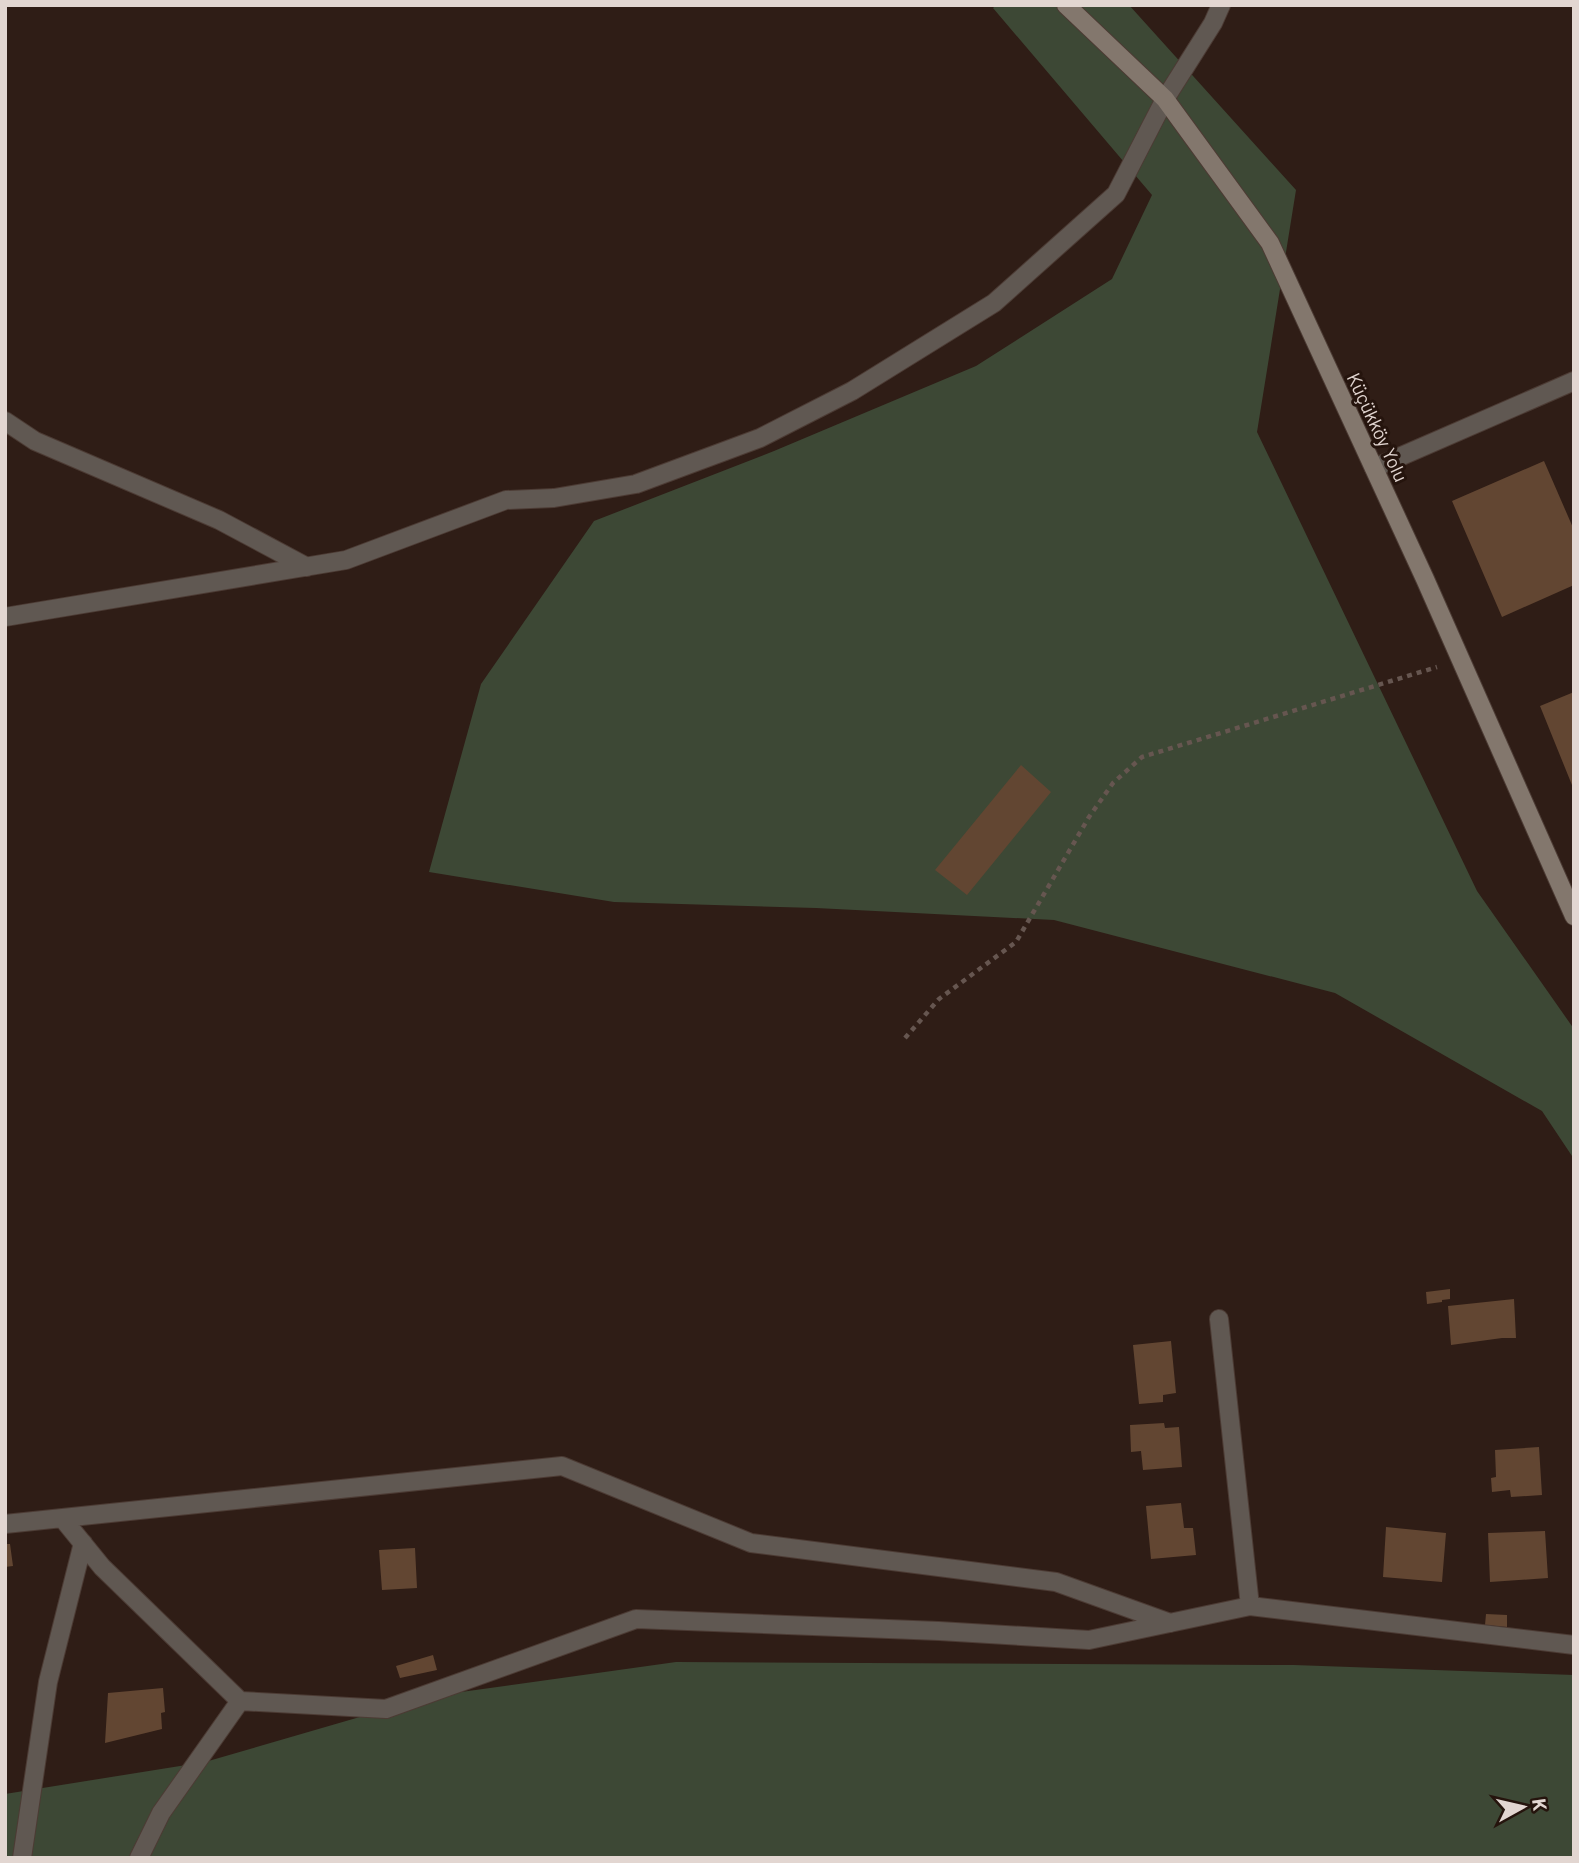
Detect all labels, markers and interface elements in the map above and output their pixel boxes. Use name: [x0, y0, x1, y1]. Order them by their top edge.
street label: Küçükköy Yolu: [1343, 369, 1413, 485]
north arrow: [1488, 1772, 1558, 1842]
text: K: [1528, 1797, 1553, 1812]

